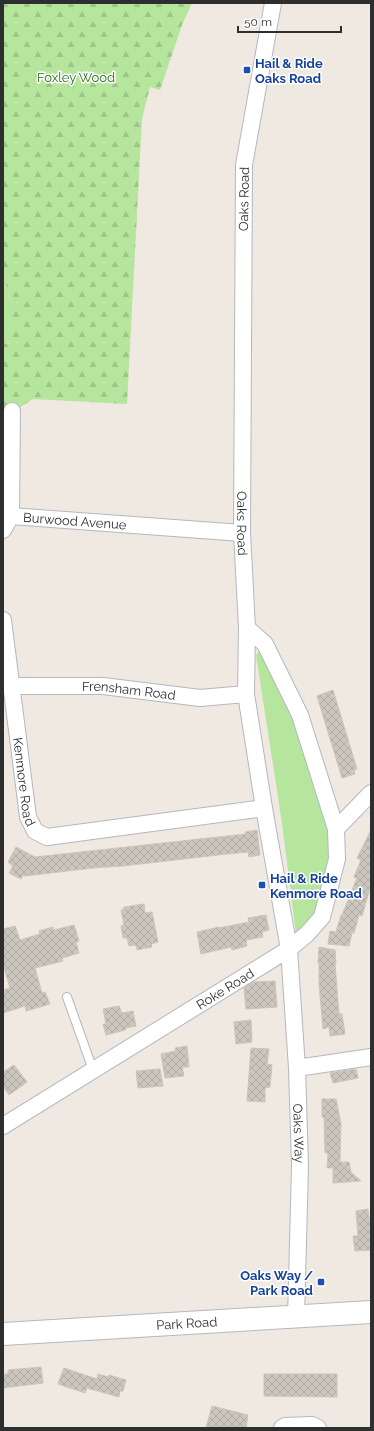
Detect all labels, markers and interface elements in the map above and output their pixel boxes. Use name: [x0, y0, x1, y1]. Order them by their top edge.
scale bar: [238, 8, 341, 34]
text: 50 m: [244, 15, 272, 29]
place label: Hail & Ride Oaks Road: [255, 56, 323, 86]
marker: Hail & Ride Oaks Road: [242, 65, 252, 75]
park label: Foxley Wood: [37, 70, 115, 85]
street label: Oaks Road: [236, 167, 252, 231]
street label: Oaks Road: [234, 491, 251, 556]
street label: Burwood Avenue: [23, 509, 127, 532]
street label: Frensham Road: [82, 678, 176, 702]
street label: Kenmore Road: [10, 736, 39, 829]
place label: Hail & Ride Kenmore Road: [270, 871, 362, 901]
marker: Hail & Ride Kenmore Road: [257, 880, 267, 890]
street label: Roke Road: [193, 965, 256, 1012]
street label: Oaks Way: [291, 1103, 307, 1163]
place label: Oaks Way / Park Road: [240, 1268, 313, 1298]
marker: Oaks Way / Park Road: [316, 1277, 326, 1287]
street label: Park Road: [156, 1314, 218, 1332]

